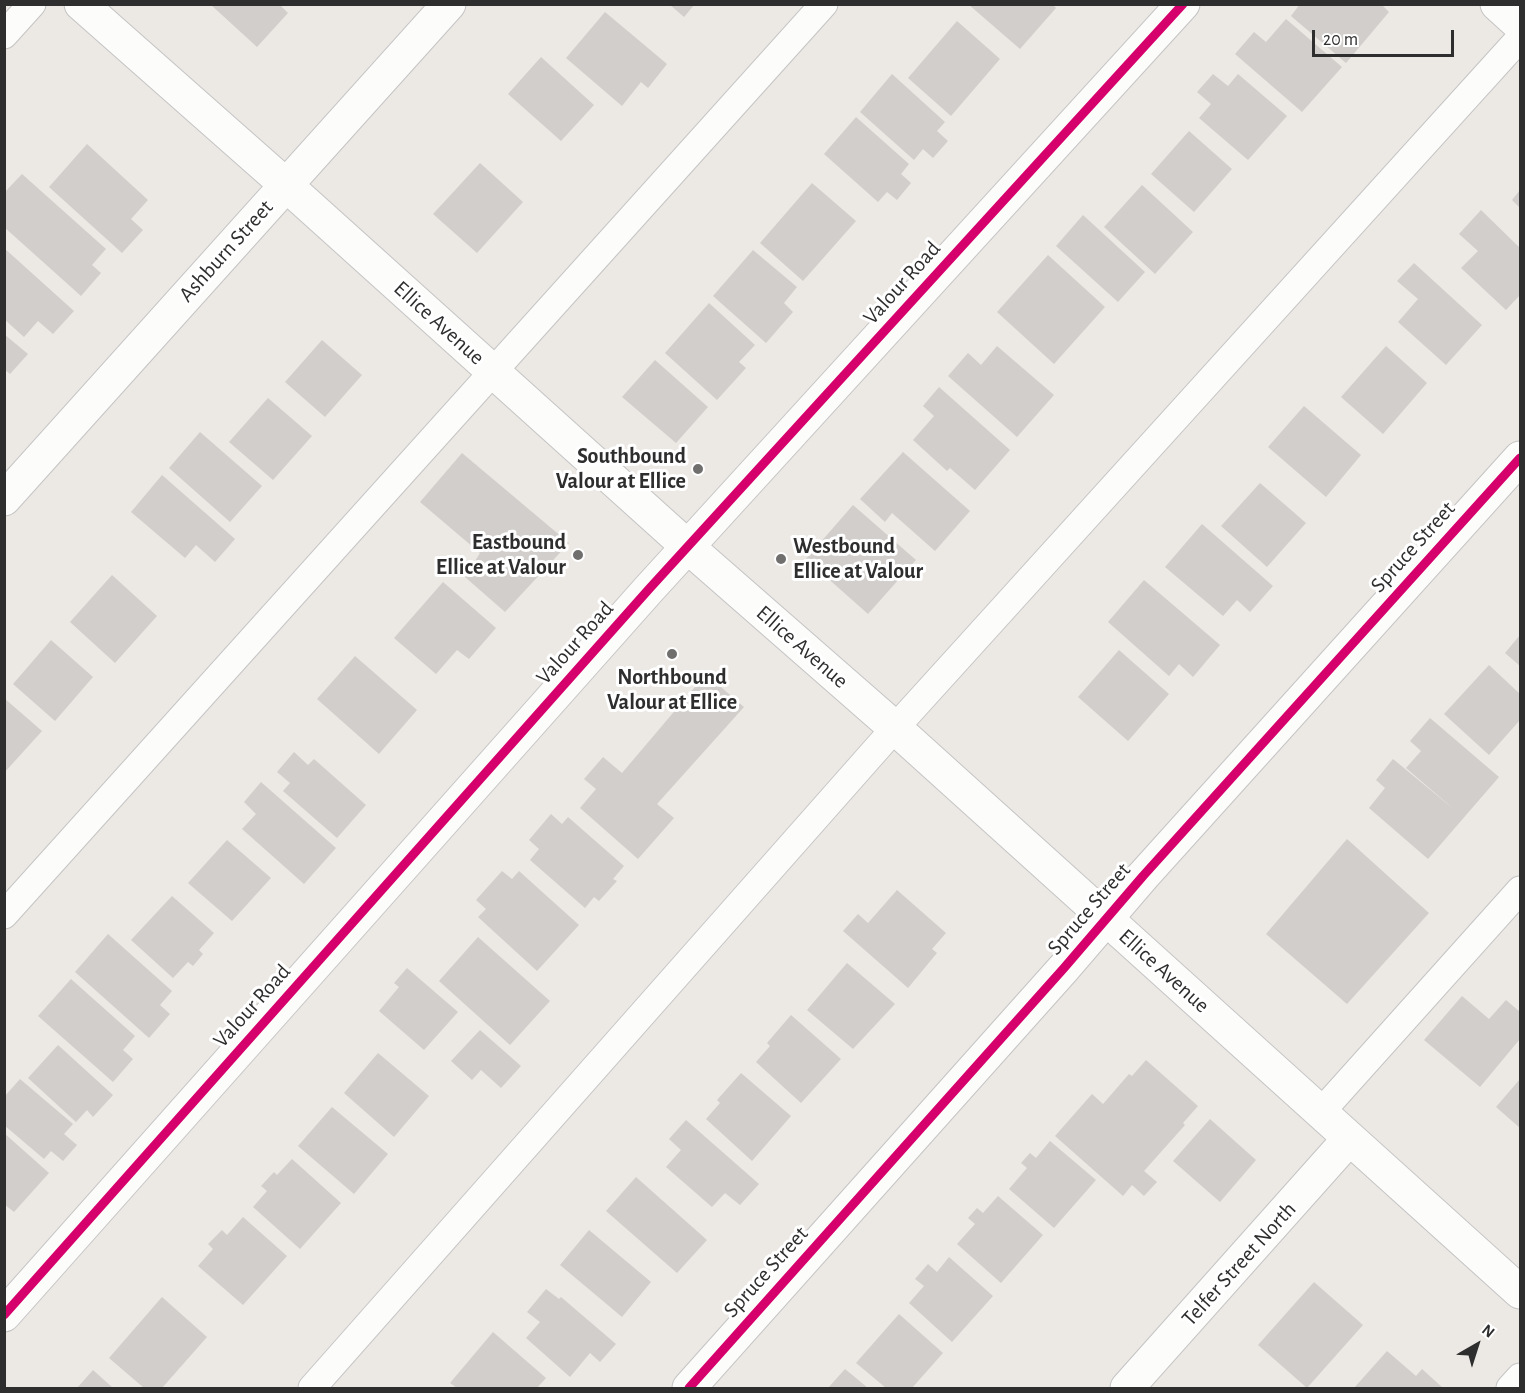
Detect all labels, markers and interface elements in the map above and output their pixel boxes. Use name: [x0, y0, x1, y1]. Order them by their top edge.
scale bar: [1315, 18, 1458, 56]
text: 20 m: [1323, 31, 1358, 49]
street label: Ashburn Street: [173, 194, 279, 308]
street label: Valour Road: [858, 236, 946, 330]
street label: Ellice Avenue: [388, 275, 490, 371]
place label: Southbound Valour at Ellice: [556, 443, 686, 494]
marker: Southbound Valour at Ellice: [691, 462, 705, 476]
street label: Spruce Street: [1365, 496, 1461, 598]
place label: Eastbound Ellice at Valour: [436, 529, 566, 580]
place label: Westbound Ellice at Valour: [793, 533, 923, 584]
marker: Eastbound Ellice at Valour: [571, 548, 585, 562]
marker: Westbound Ellice at Valour: [774, 552, 788, 566]
street label: Valour Road: [531, 596, 619, 690]
street label: Ellice Avenue: [751, 600, 853, 694]
marker: Northbound Valour at Ellice: [665, 647, 679, 661]
place label: Northbound Valour at Ellice: [607, 664, 737, 716]
street label: Spruce Street: [1042, 857, 1136, 961]
street label: Ellice Avenue: [1113, 923, 1215, 1019]
street label: Valour Road: [208, 959, 296, 1053]
street label: Telfer Street North: [1176, 1196, 1302, 1332]
street label: Spruce Street: [718, 1221, 814, 1323]
north arrow: [1447, 1315, 1507, 1375]
text: N: [1479, 1321, 1498, 1341]

